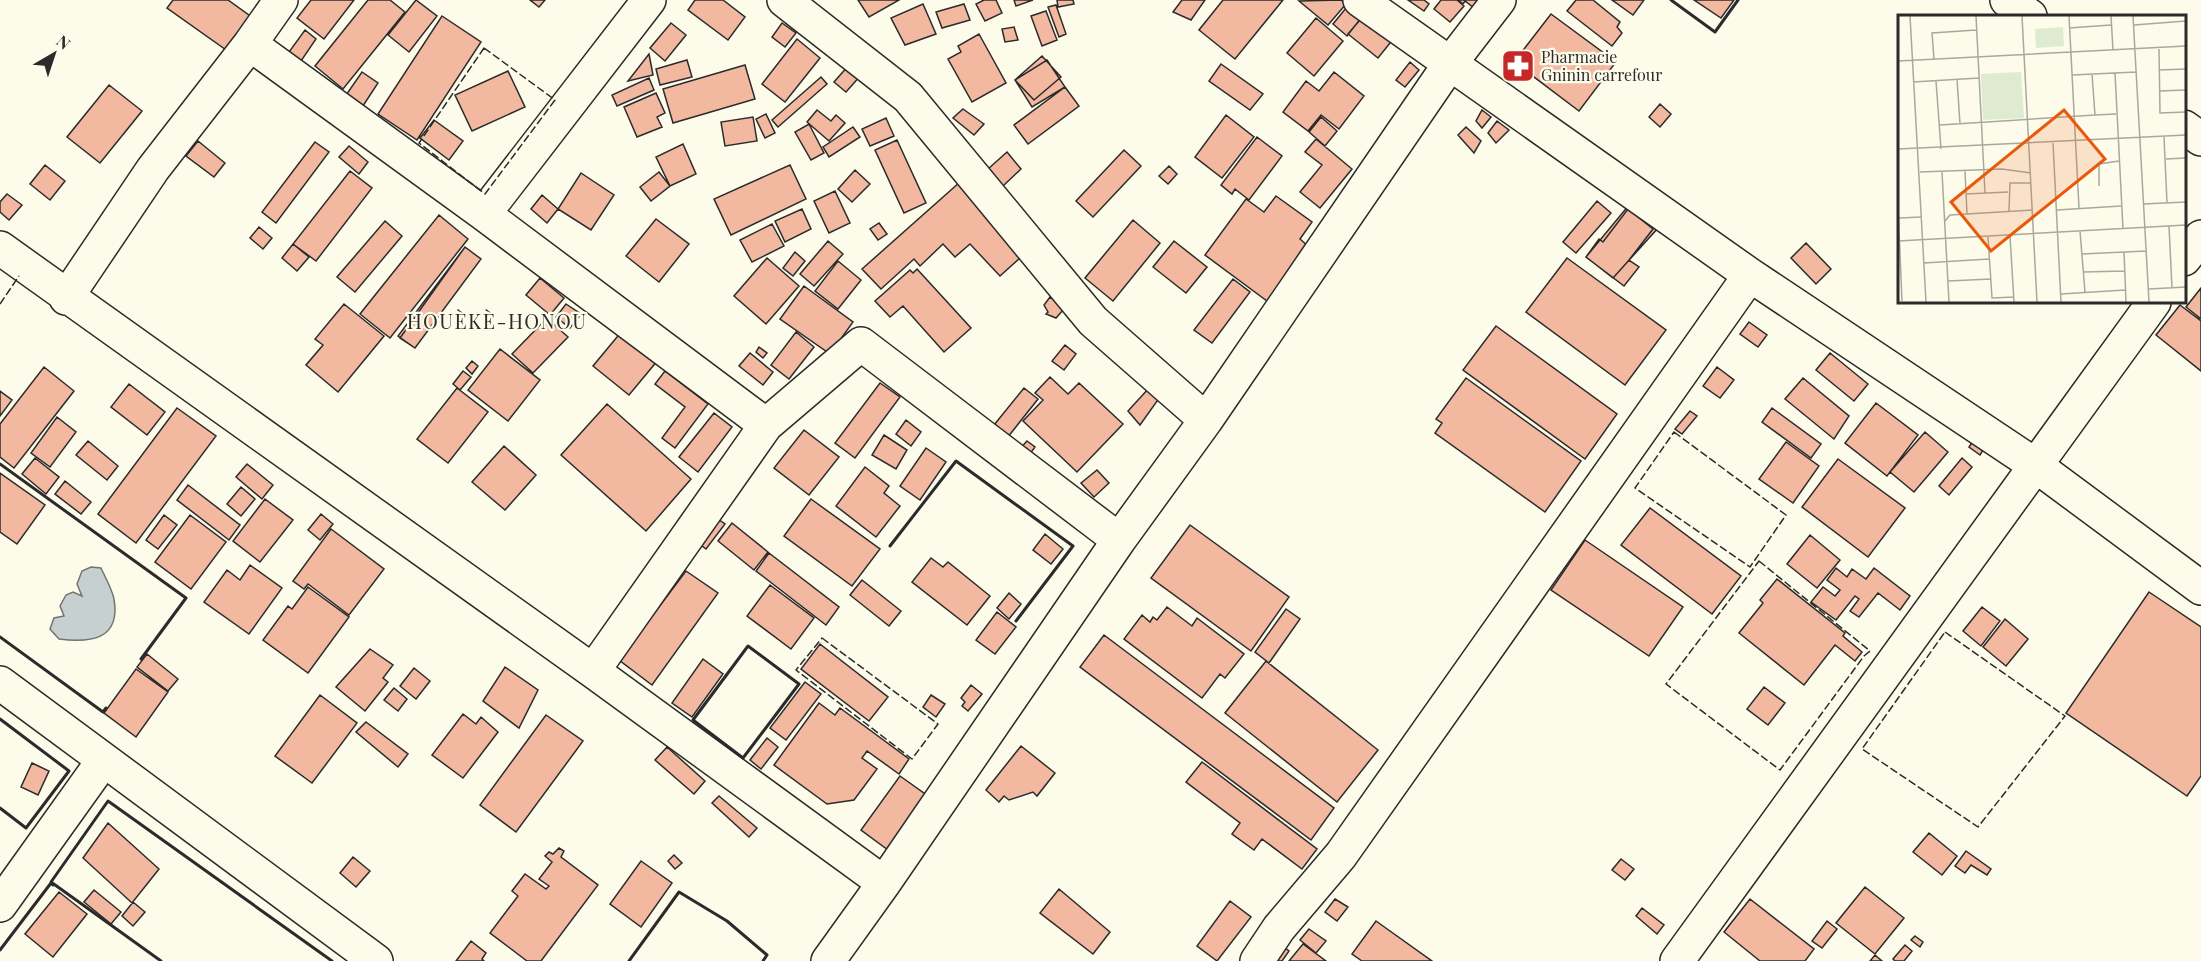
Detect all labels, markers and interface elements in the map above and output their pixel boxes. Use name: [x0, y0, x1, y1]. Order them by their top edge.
inset map: [1898, 15, 2186, 303]
north arrow: [24, 24, 84, 84]
text: N: [53, 30, 75, 54]
place label: Pharmacie Gninin carrefour: [1541, 46, 1662, 85]
pharmacy icon: Pharmacie Gninin carrefour: [1500, 48, 1536, 84]
district label: HOUÈKÈ-HONOU: [407, 307, 587, 334]

